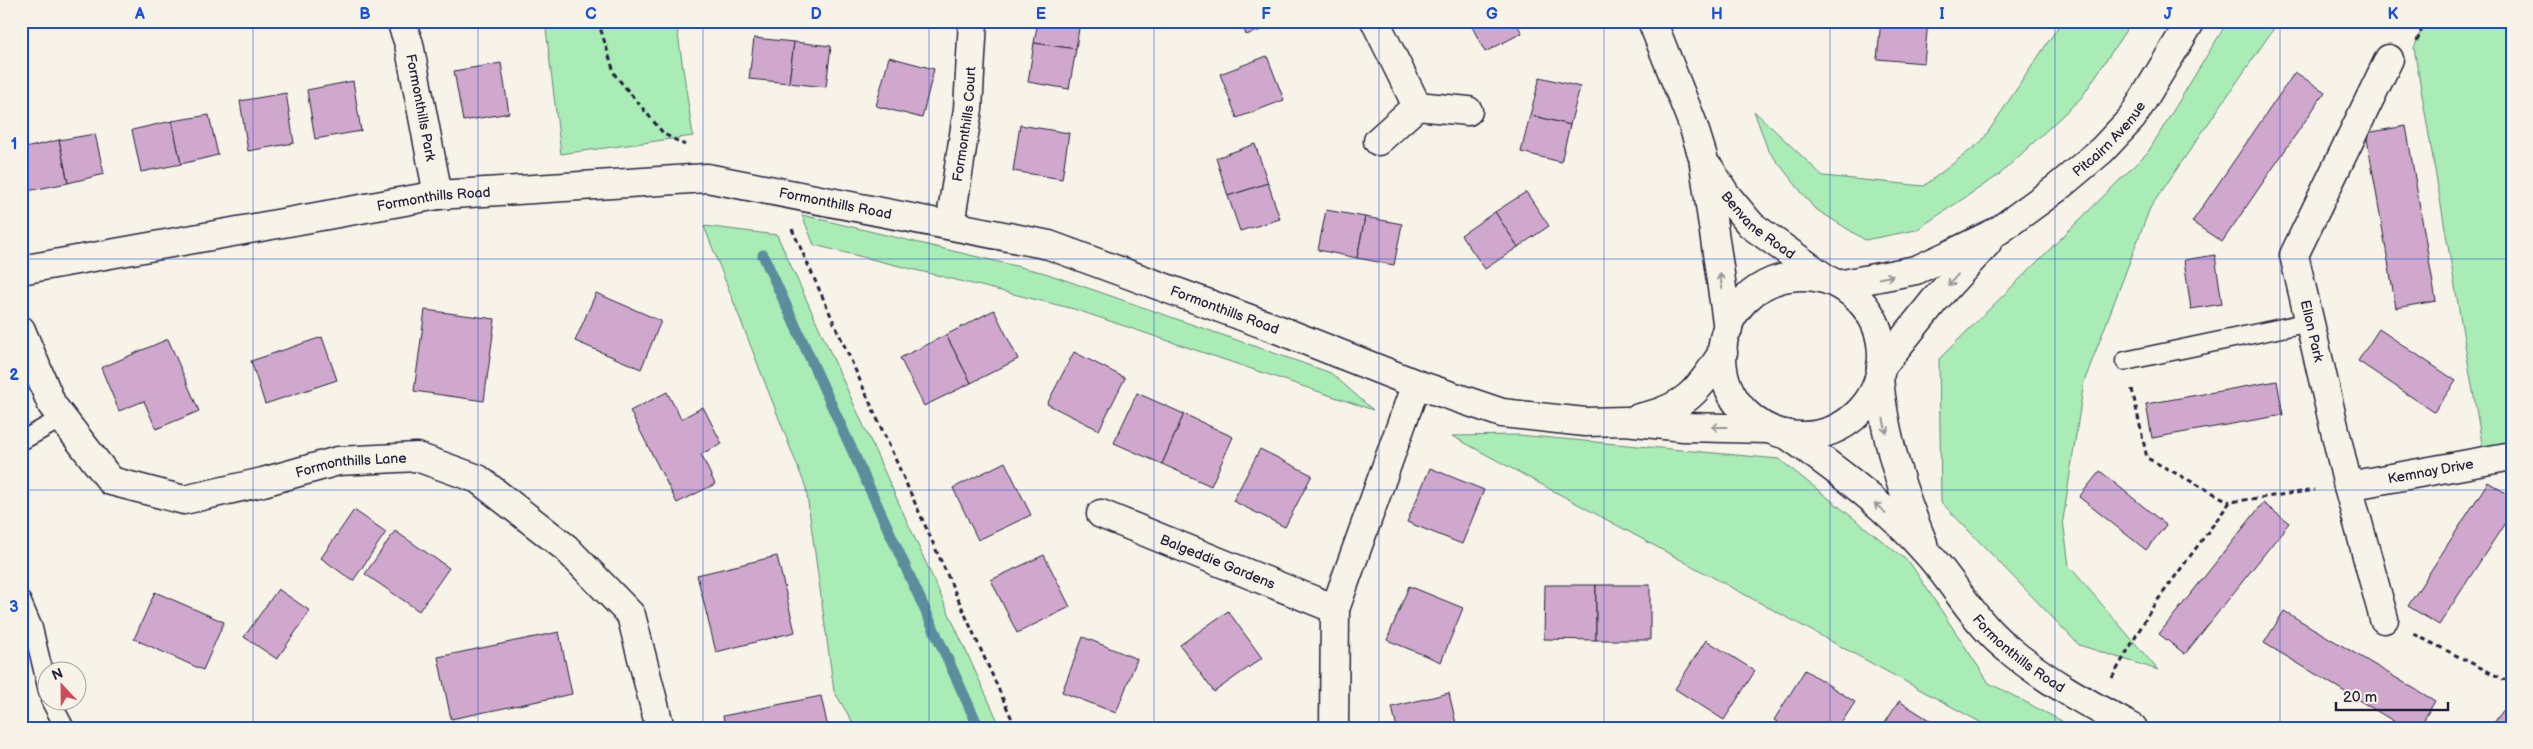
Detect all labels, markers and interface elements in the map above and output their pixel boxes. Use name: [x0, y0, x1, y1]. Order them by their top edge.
text: A: [134, 5, 145, 24]
text: B: [359, 5, 371, 24]
text: C: [585, 5, 597, 24]
text: D: [810, 5, 822, 24]
text: E: [1036, 5, 1046, 24]
text: F: [1261, 5, 1271, 24]
text: G: [1486, 5, 1498, 24]
text: H: [1711, 5, 1723, 24]
text: I: [1939, 5, 1945, 24]
text: J: [2164, 5, 2173, 24]
text: K: [2388, 5, 2399, 24]
street label: Formonthills Park: [403, 52, 440, 163]
street label: Formonthills Court: [948, 65, 979, 183]
street label: Pitcairn Avenue: [2069, 98, 2149, 180]
text: 1: [11, 135, 17, 154]
street label: Formonthills Road: [375, 183, 491, 214]
street label: Formonthills Road: [777, 184, 893, 222]
street label: Benvane Road: [1718, 188, 1799, 262]
one-way arrow: [1877, 271, 1893, 281]
one-way arrow: [1716, 273, 1726, 289]
one-way arrow: [1947, 273, 1959, 286]
street label: Formonthills Road: [1168, 282, 1281, 338]
street label: Ellon Park: [2297, 298, 2327, 364]
text: 2: [9, 366, 19, 385]
one-way arrow: [1881, 418, 1890, 434]
one-way arrow: [1711, 422, 1728, 432]
street label: Formonthills Lane: [293, 449, 407, 481]
street label: Kemnay Drive: [2386, 455, 2475, 487]
one-way arrow: [1874, 503, 1887, 514]
street label: Balgeddie Gardens: [1158, 530, 1278, 592]
text: 3: [9, 598, 19, 617]
street label: Formonthills Road: [1969, 611, 2068, 696]
north arrow: [38, 662, 88, 712]
text: N: [49, 665, 65, 684]
scale bar: [2336, 679, 2448, 711]
text: 20 m: [2343, 688, 2377, 707]

